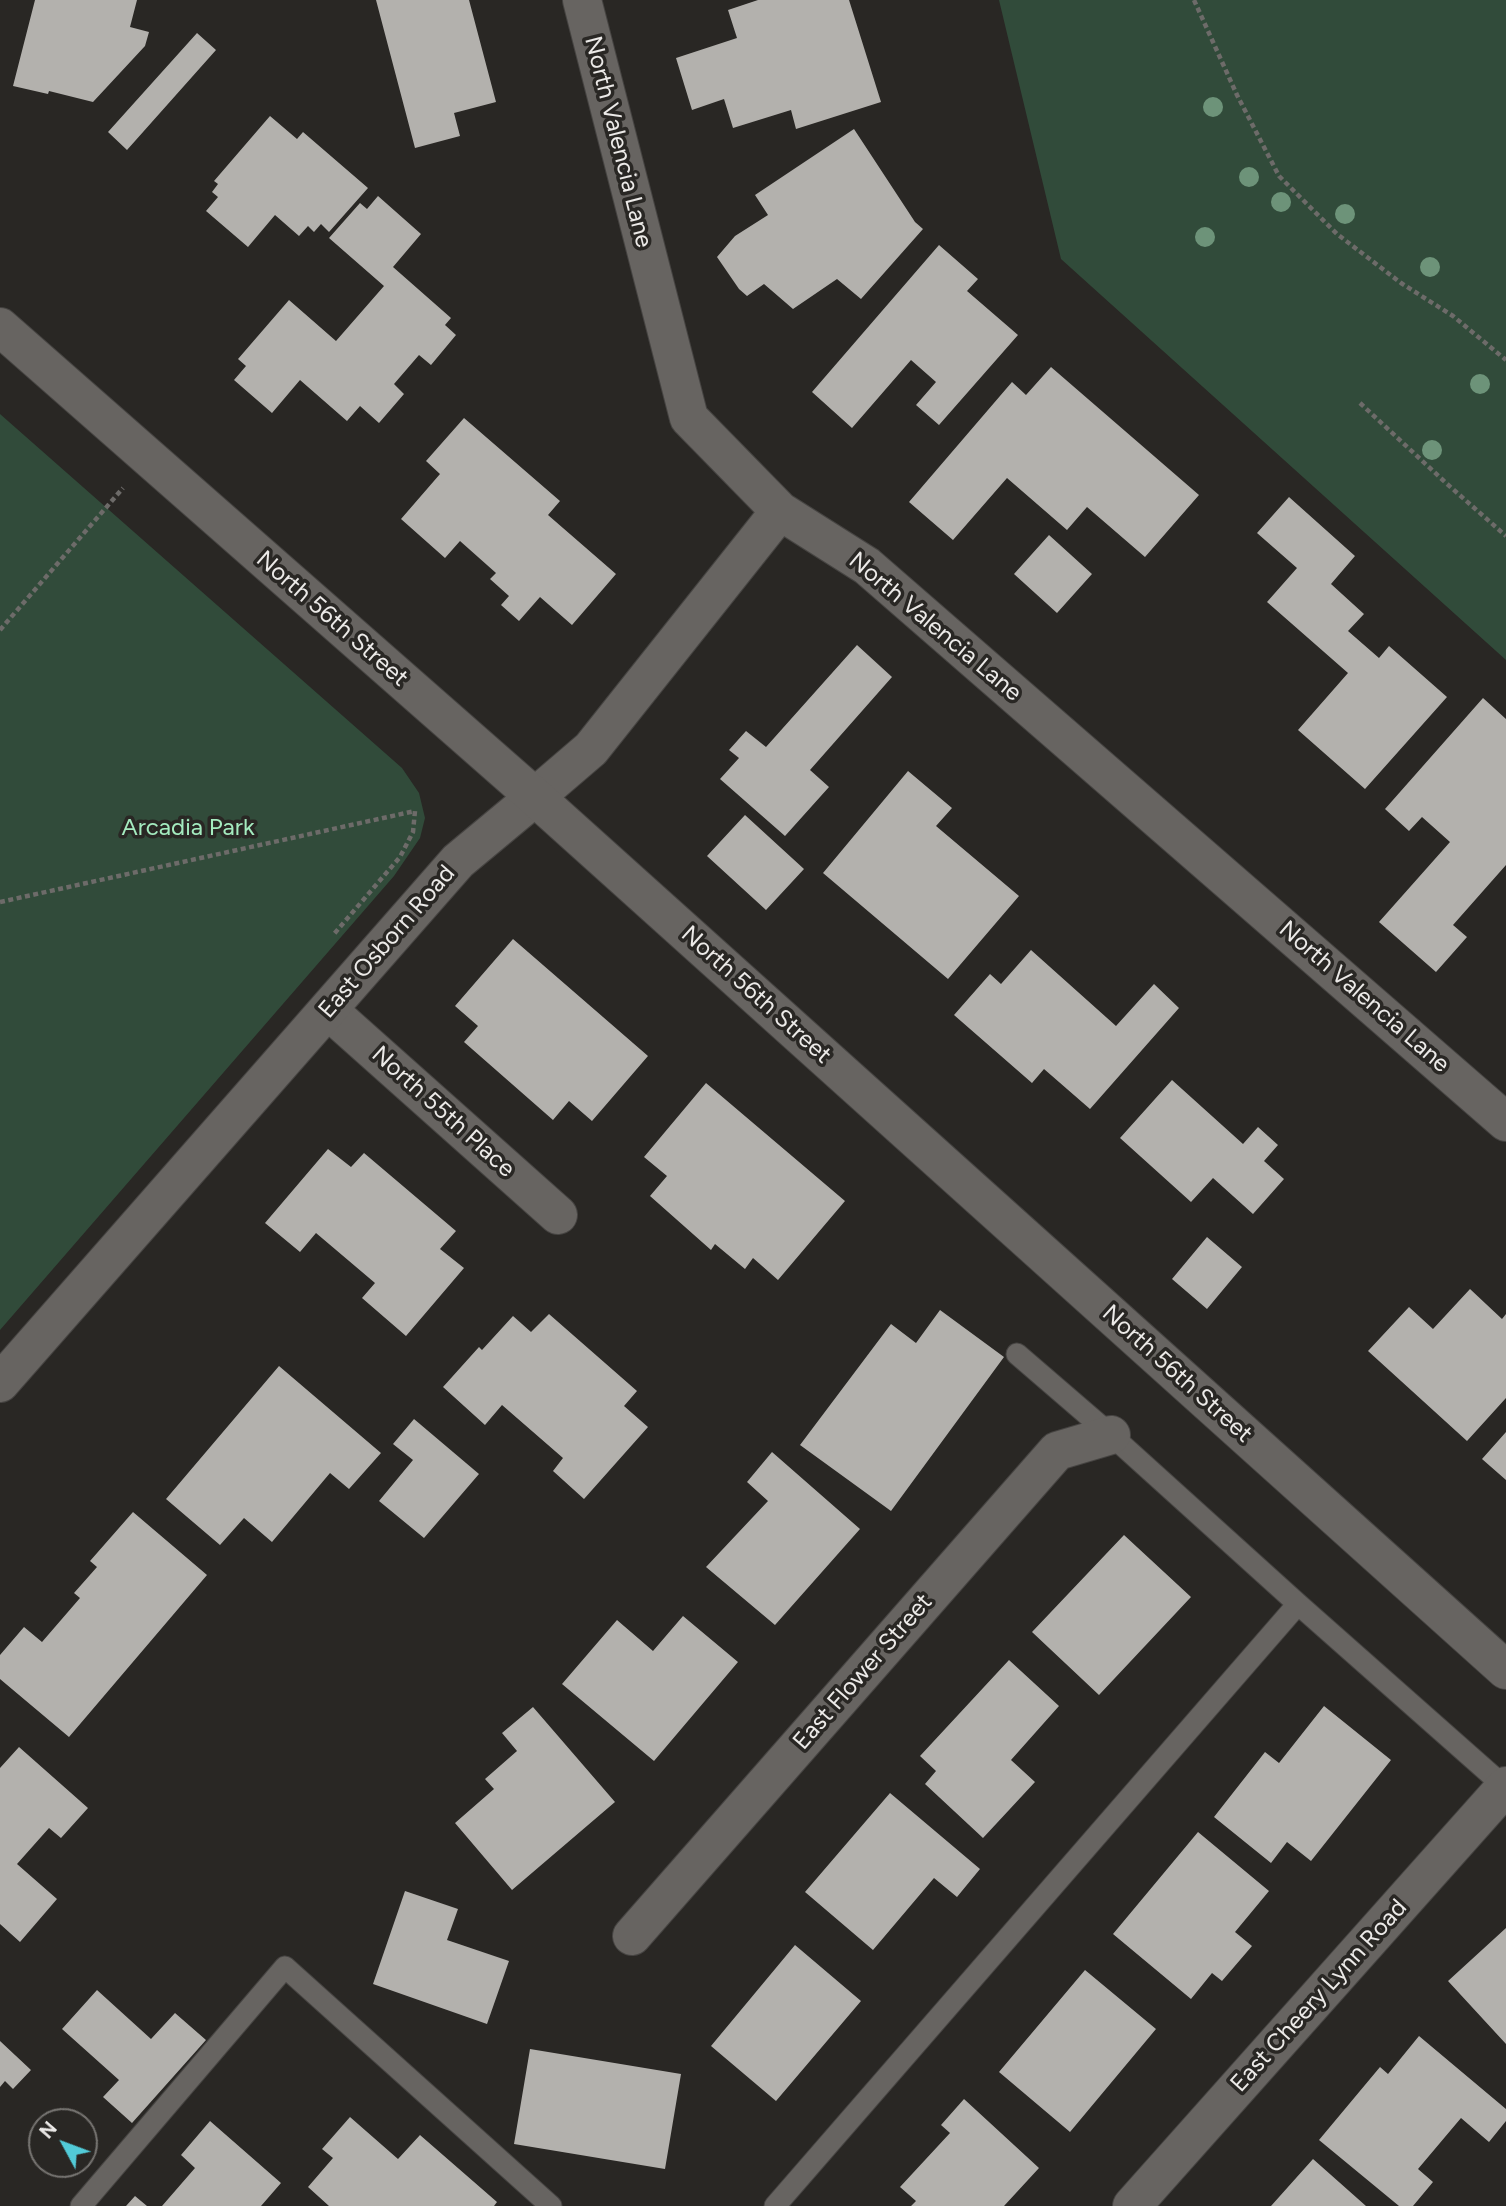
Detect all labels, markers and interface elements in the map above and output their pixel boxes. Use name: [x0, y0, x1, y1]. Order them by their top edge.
street label: North Valencia Lane: [578, 33, 658, 251]
street label: North 56th Street: [250, 545, 414, 693]
street label: North Valencia Lane: [843, 546, 1027, 708]
park label: Arcadia Park: [121, 814, 255, 842]
street label: East Osborn Road: [313, 860, 461, 1024]
street label: North Valencia Lane: [1273, 915, 1455, 1079]
street label: North 56th Street: [675, 920, 837, 1070]
street label: North 55th Place: [366, 1040, 520, 1184]
street label: North 56th Street: [1096, 1299, 1258, 1449]
street label: East Flower Street: [787, 1588, 939, 1756]
street label: East Cheery Lynn Road: [1225, 1894, 1413, 2098]
north arrow: [28, 2108, 98, 2178]
text: N: [35, 2117, 62, 2143]

